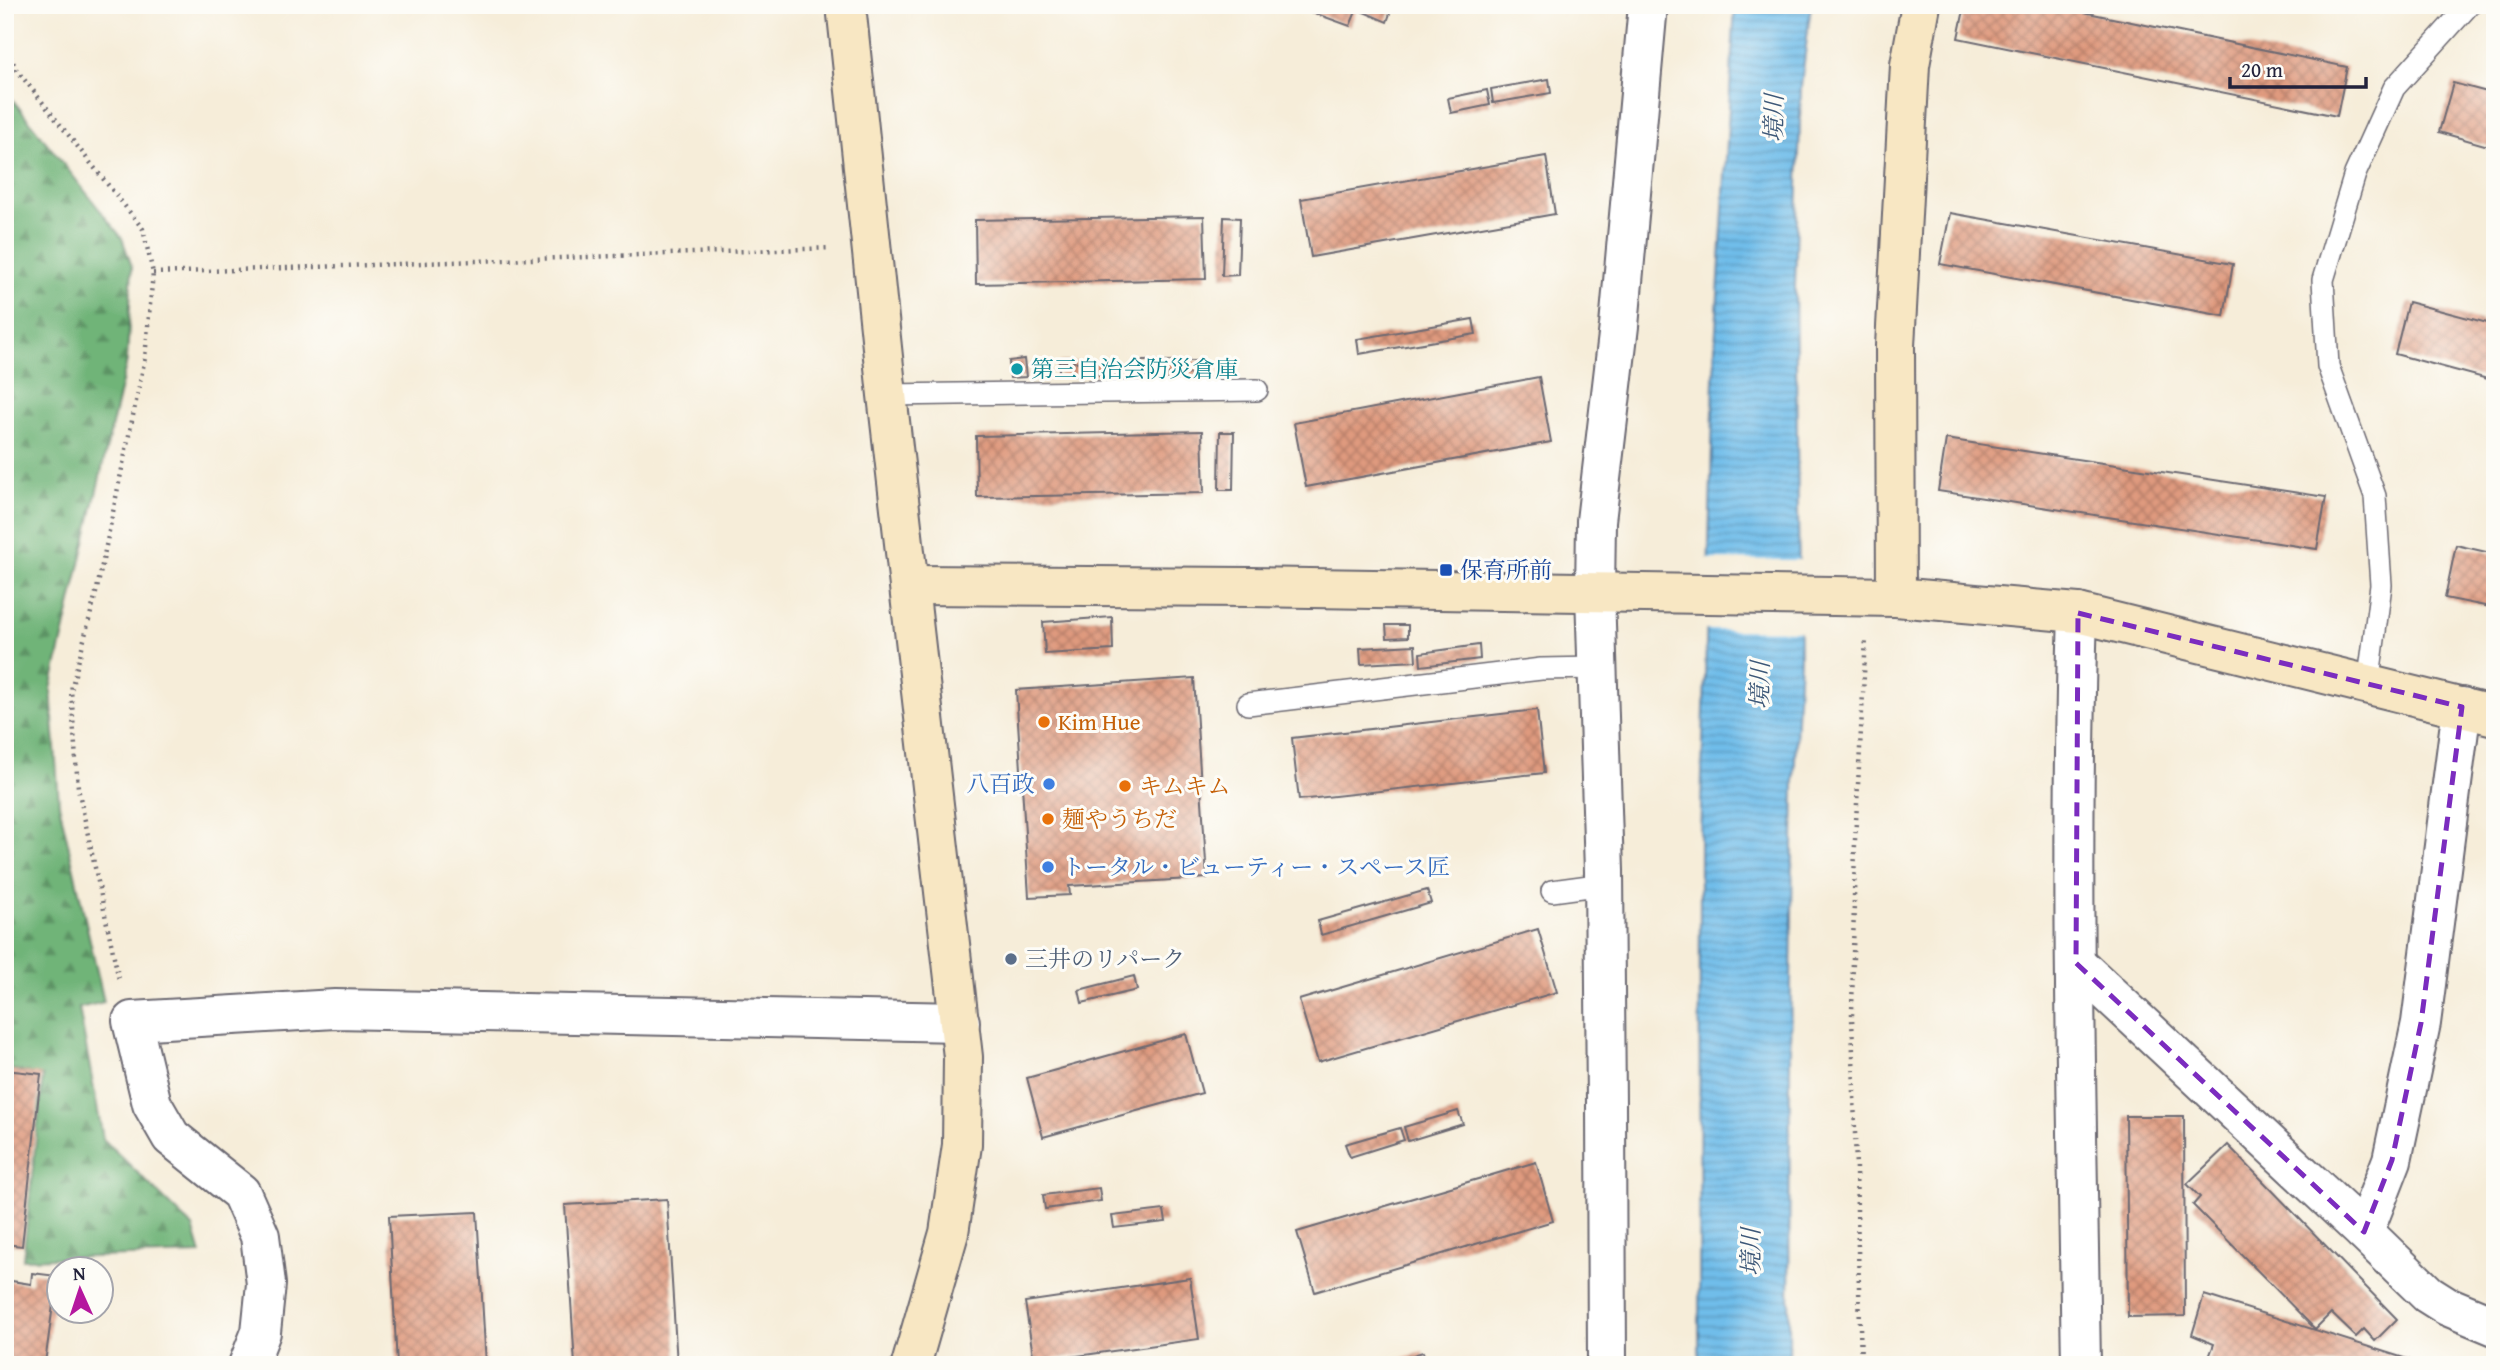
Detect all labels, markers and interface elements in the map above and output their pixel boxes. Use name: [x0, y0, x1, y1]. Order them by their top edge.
scale bar: [2230, 46, 2367, 90]
text: 20 m: [2241, 54, 2283, 85]
water label: 境川: [1756, 91, 1791, 142]
place label: 第三自治会防災倉庫: [1031, 352, 1238, 385]
marker: 第三自治会防災倉庫: [1009, 361, 1025, 377]
place label: 保育所前: [1460, 553, 1552, 586]
marker: 保育所前: [1438, 562, 1454, 578]
water label: 境川: [1742, 658, 1777, 709]
place label: Kim Hue: [1058, 705, 1140, 738]
marker: Kim Hue: [1036, 714, 1052, 730]
place label: 八百政: [966, 767, 1035, 800]
place label: キムキム: [1139, 769, 1231, 802]
marker: 八百政: [1041, 776, 1057, 792]
marker: キムキム: [1117, 778, 1133, 794]
place label: 麺やうちだ: [1062, 802, 1177, 835]
marker: 麺やうちだ: [1040, 811, 1056, 827]
place label: トータル・ビューティー・スペース匠: [1062, 850, 1450, 883]
marker: トータル・ビューティー・スペース匠: [1040, 859, 1056, 875]
place label: 三井のリパーク: [1025, 942, 1185, 975]
marker: 三井のリパーク: [1003, 951, 1019, 967]
water label: 境川: [1733, 1225, 1768, 1276]
north arrow: [46, 1254, 116, 1324]
text: N: [72, 1259, 86, 1287]

